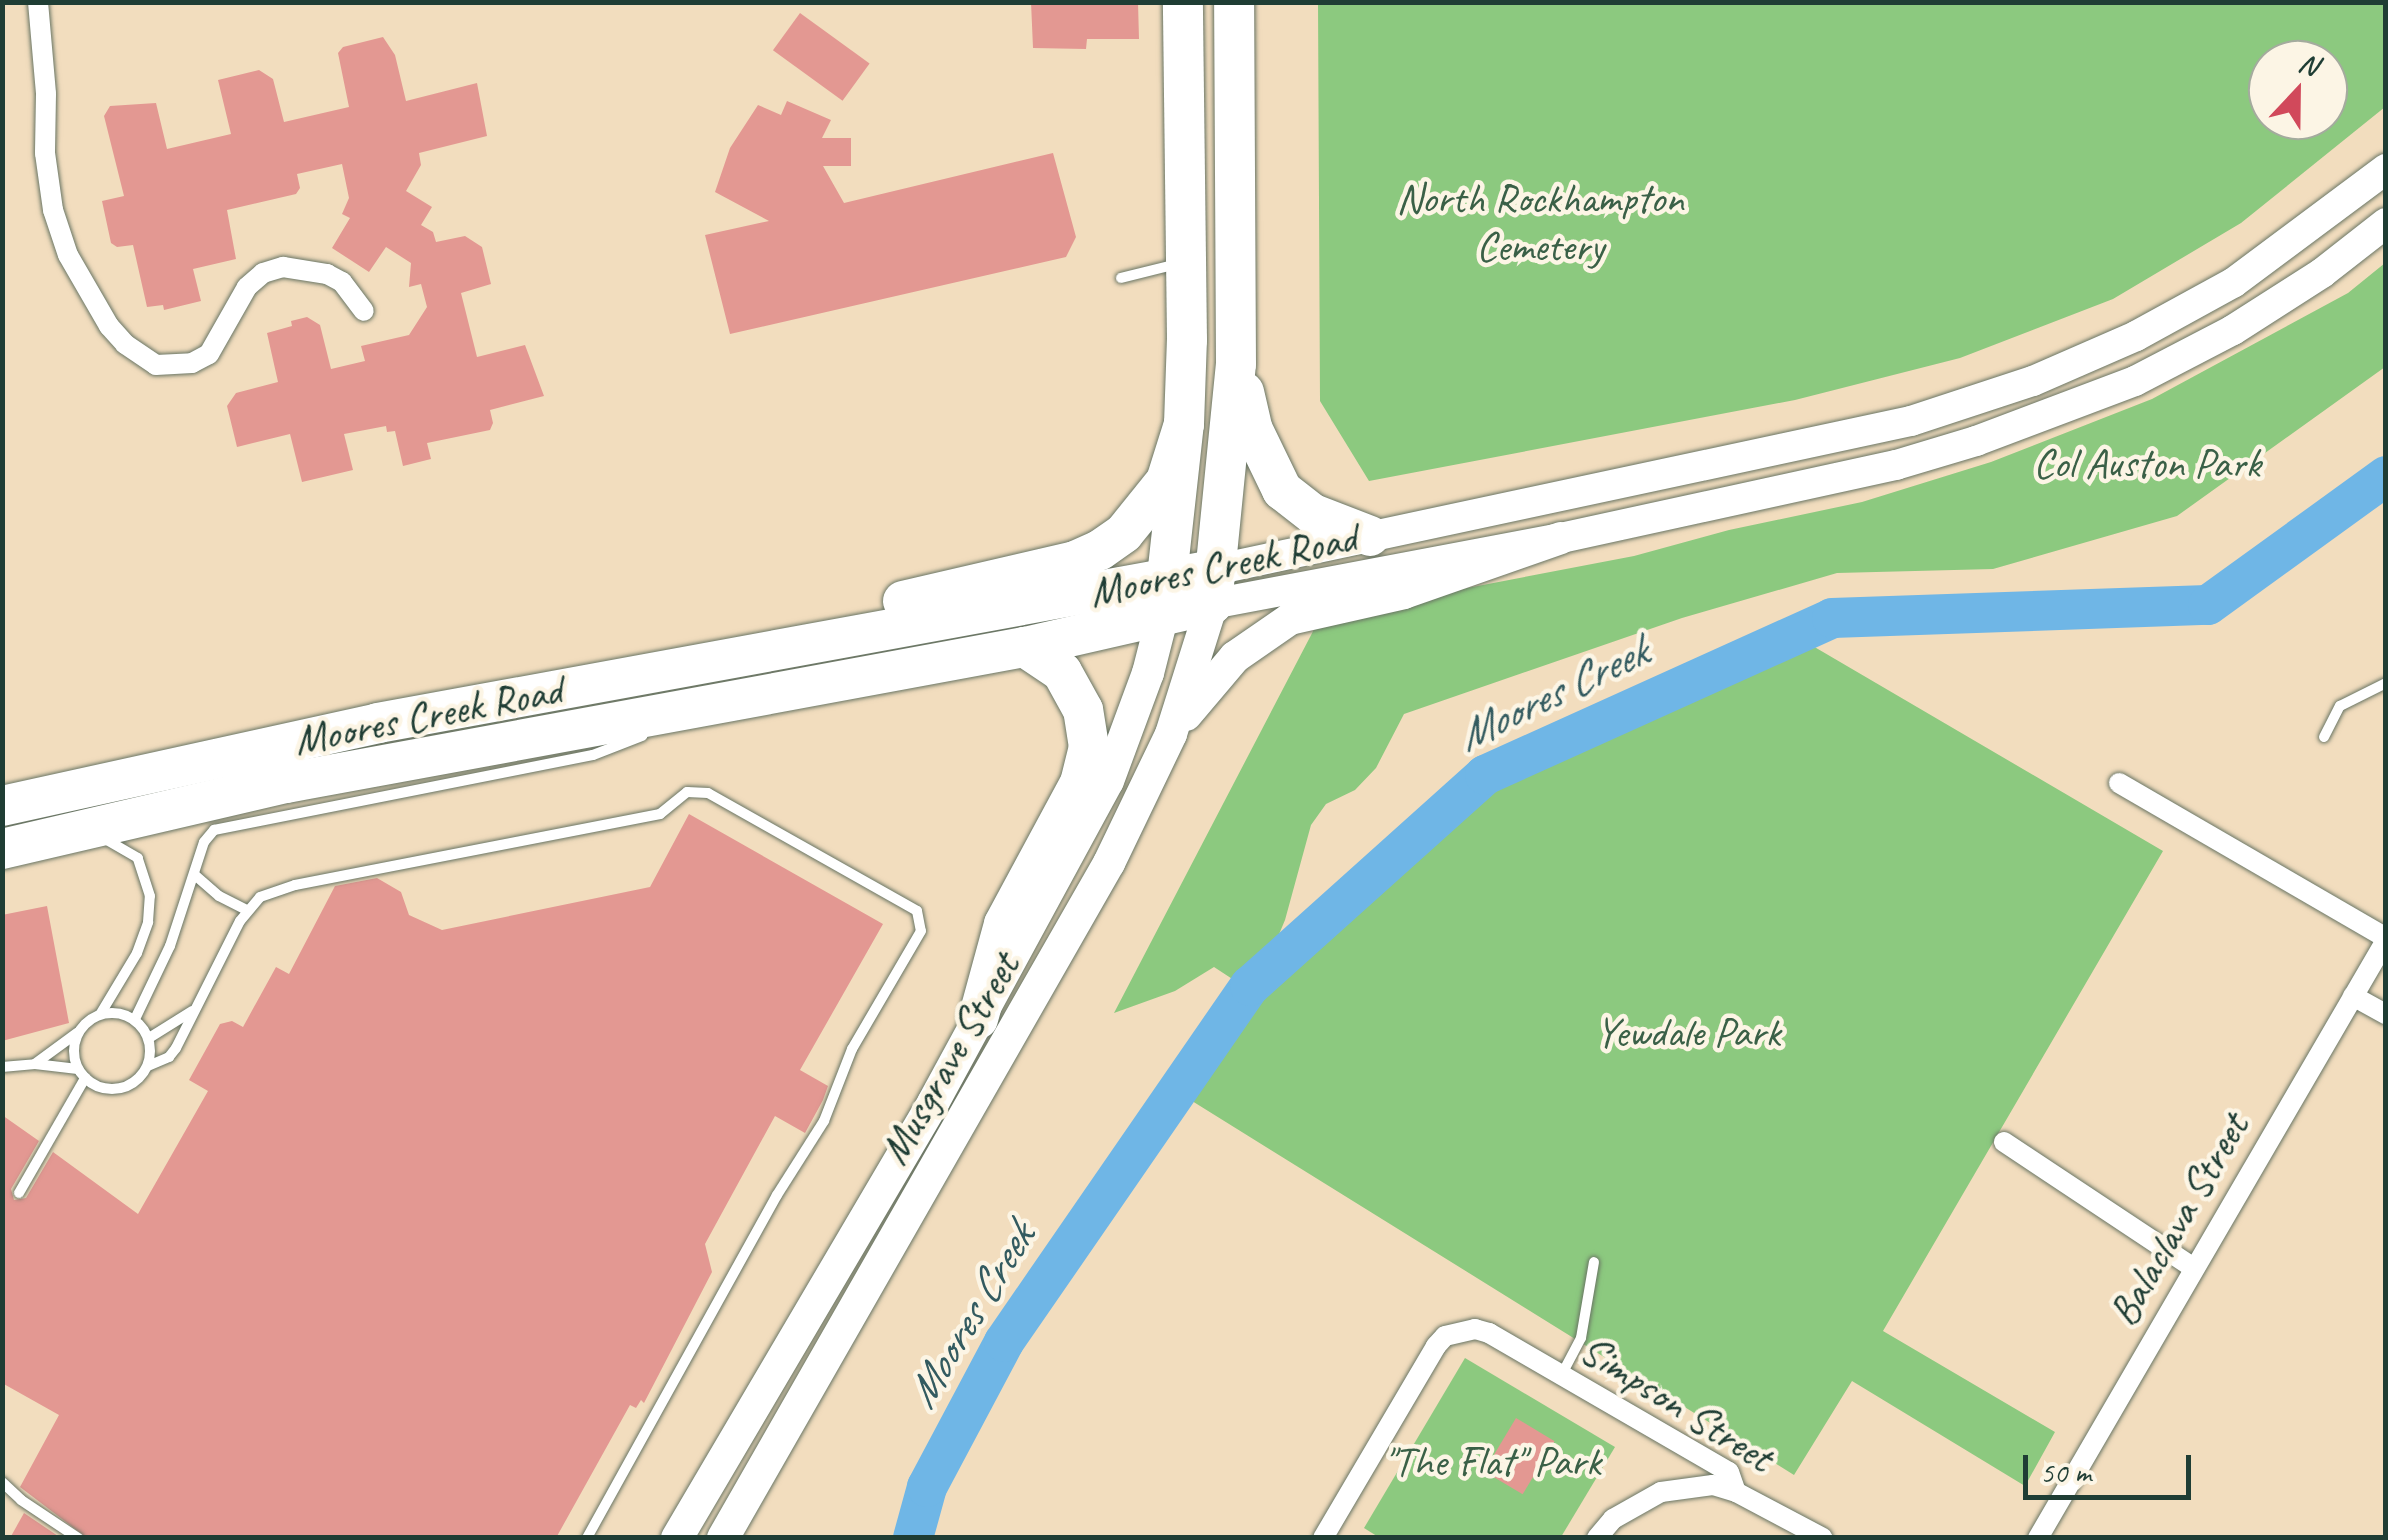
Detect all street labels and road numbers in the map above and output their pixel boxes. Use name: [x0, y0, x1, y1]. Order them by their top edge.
street label: Moores Creek Road: [1085, 513, 1361, 619]
street label: Moores Creek Road: [290, 665, 566, 767]
street label: Musgrave Street: [869, 944, 1031, 1174]
street label: Balaclava Street: [2098, 1105, 2260, 1335]
street label: Simpson Street: [1570, 1325, 1782, 1483]

